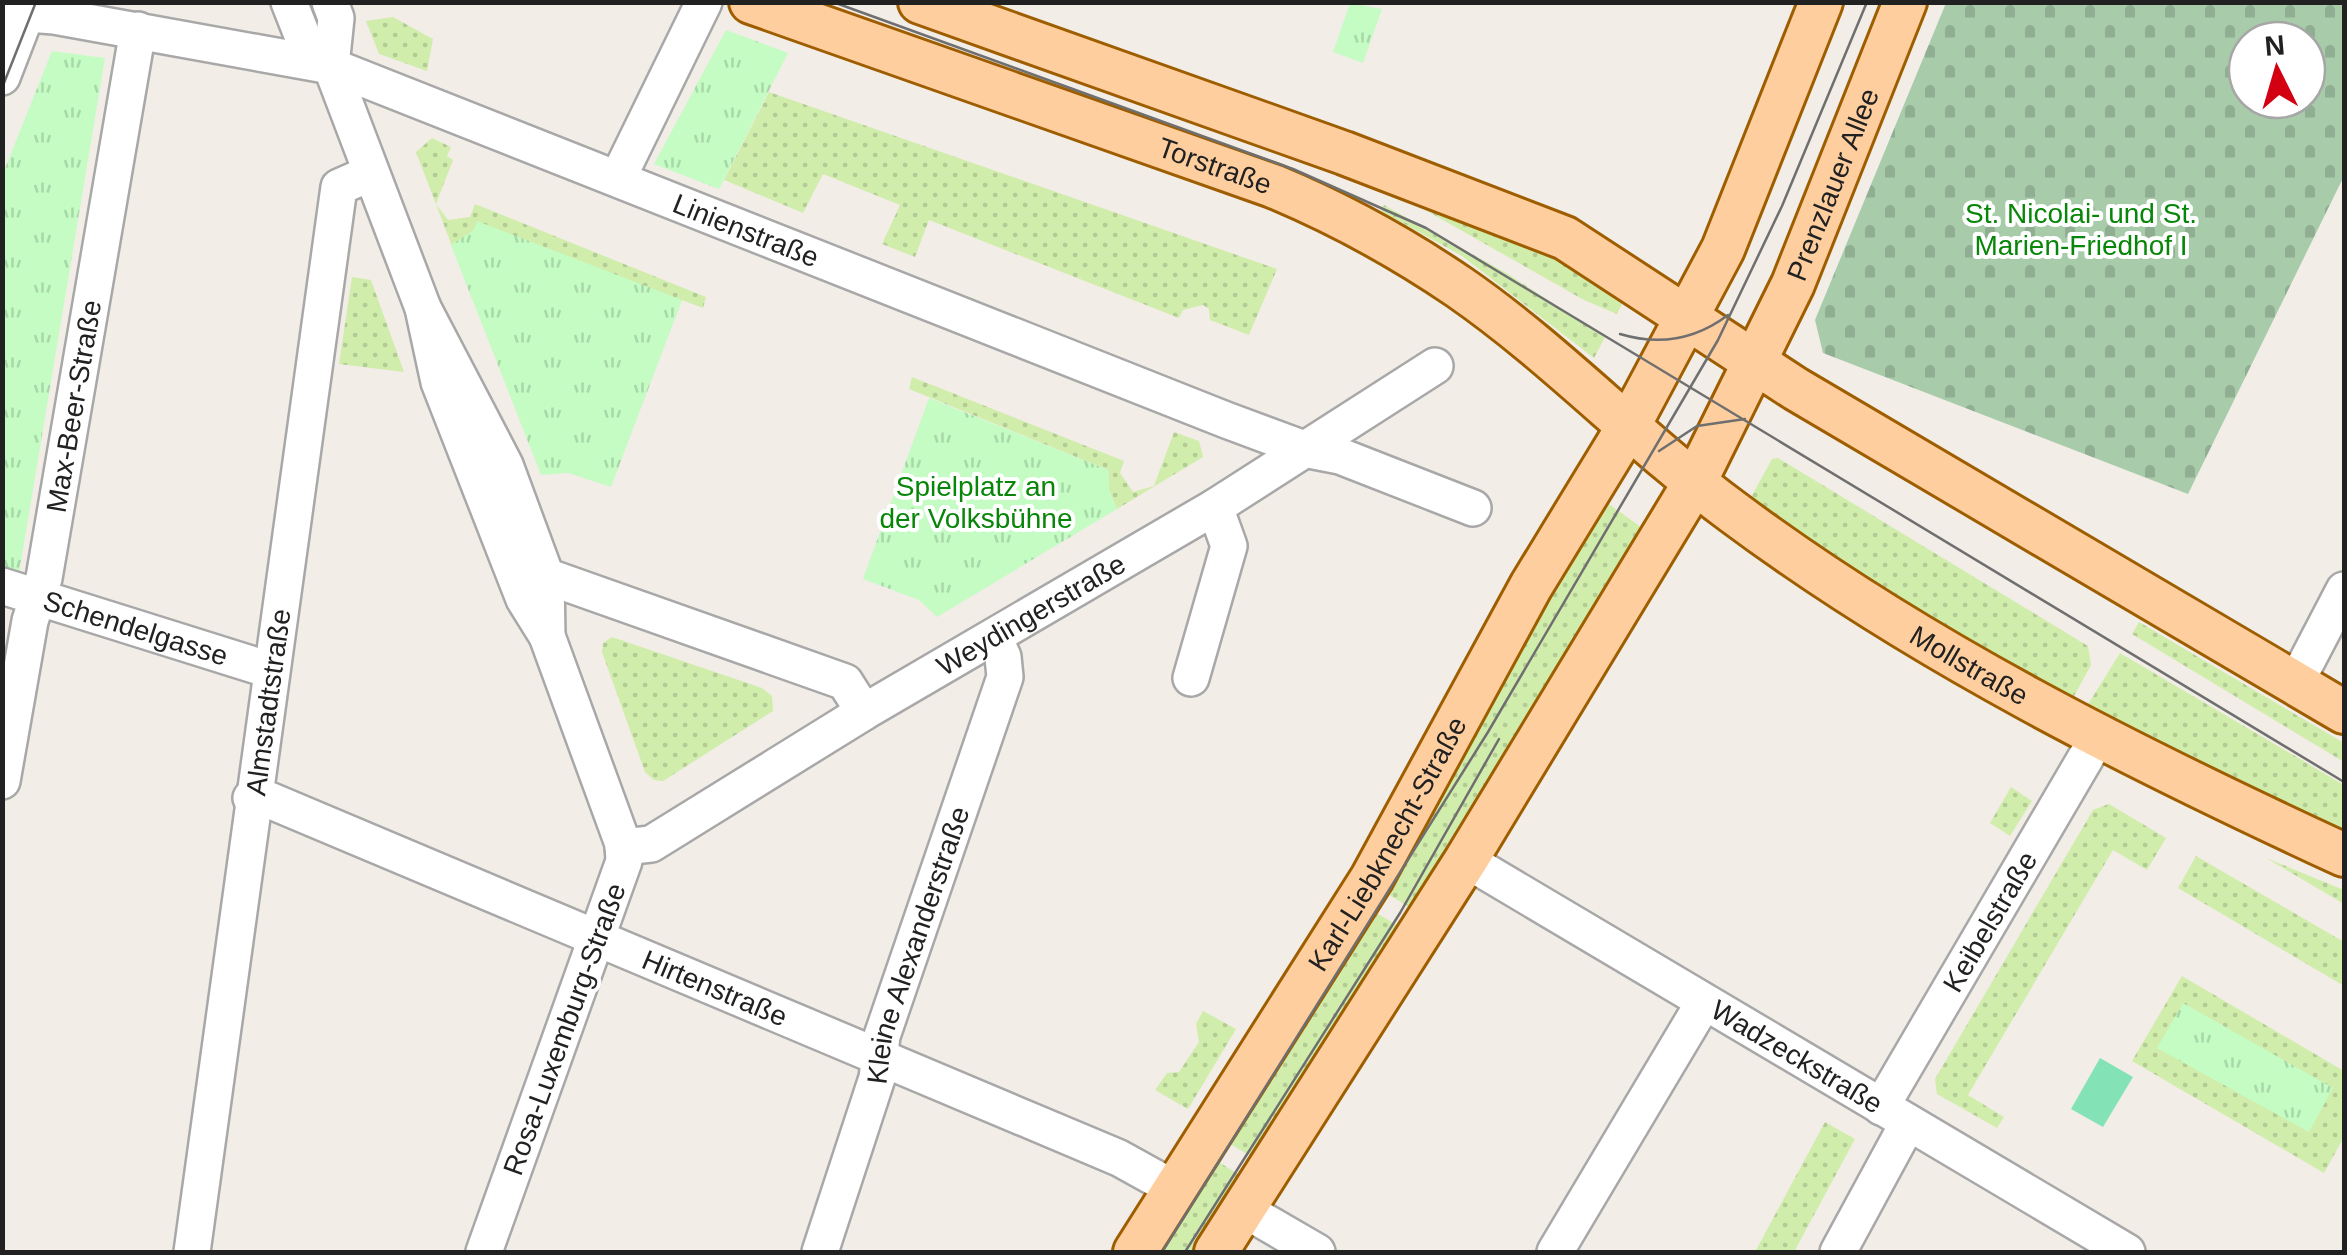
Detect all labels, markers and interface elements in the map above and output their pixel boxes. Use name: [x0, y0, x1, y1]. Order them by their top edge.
north arrow: [2227, 20, 2327, 120]
text: N: [2263, 29, 2286, 62]
street label: Prenzlauer Allee: [1781, 84, 1885, 285]
street label: Torstraße: [1154, 132, 1276, 200]
street label: Linienstraße: [669, 188, 823, 273]
park label: St. Nicolai- und St. Marien-Friedhof I: [1965, 198, 2197, 261]
street label: Max-Beer-Straße: [41, 298, 107, 515]
park label: Spielplatz an der Volksbühne: [879, 471, 1073, 534]
street label: Weydingerstraße: [931, 548, 1131, 682]
street label: Schendelgasse: [39, 585, 231, 672]
street label: Almstadtstraße: [240, 607, 297, 798]
street label: Mollstraße: [1905, 620, 2033, 711]
street label: Karl-Liebknecht-Straße: [1302, 712, 1473, 977]
street label: Kleine Alexanderstraße: [861, 803, 975, 1086]
street label: Keibelstraße: [1937, 846, 2043, 997]
street label: Rosa-Luxemburg-Straße: [497, 879, 632, 1179]
street label: Hirtenstraße: [638, 944, 792, 1032]
street label: Wadzeckstraße: [1706, 994, 1888, 1119]

